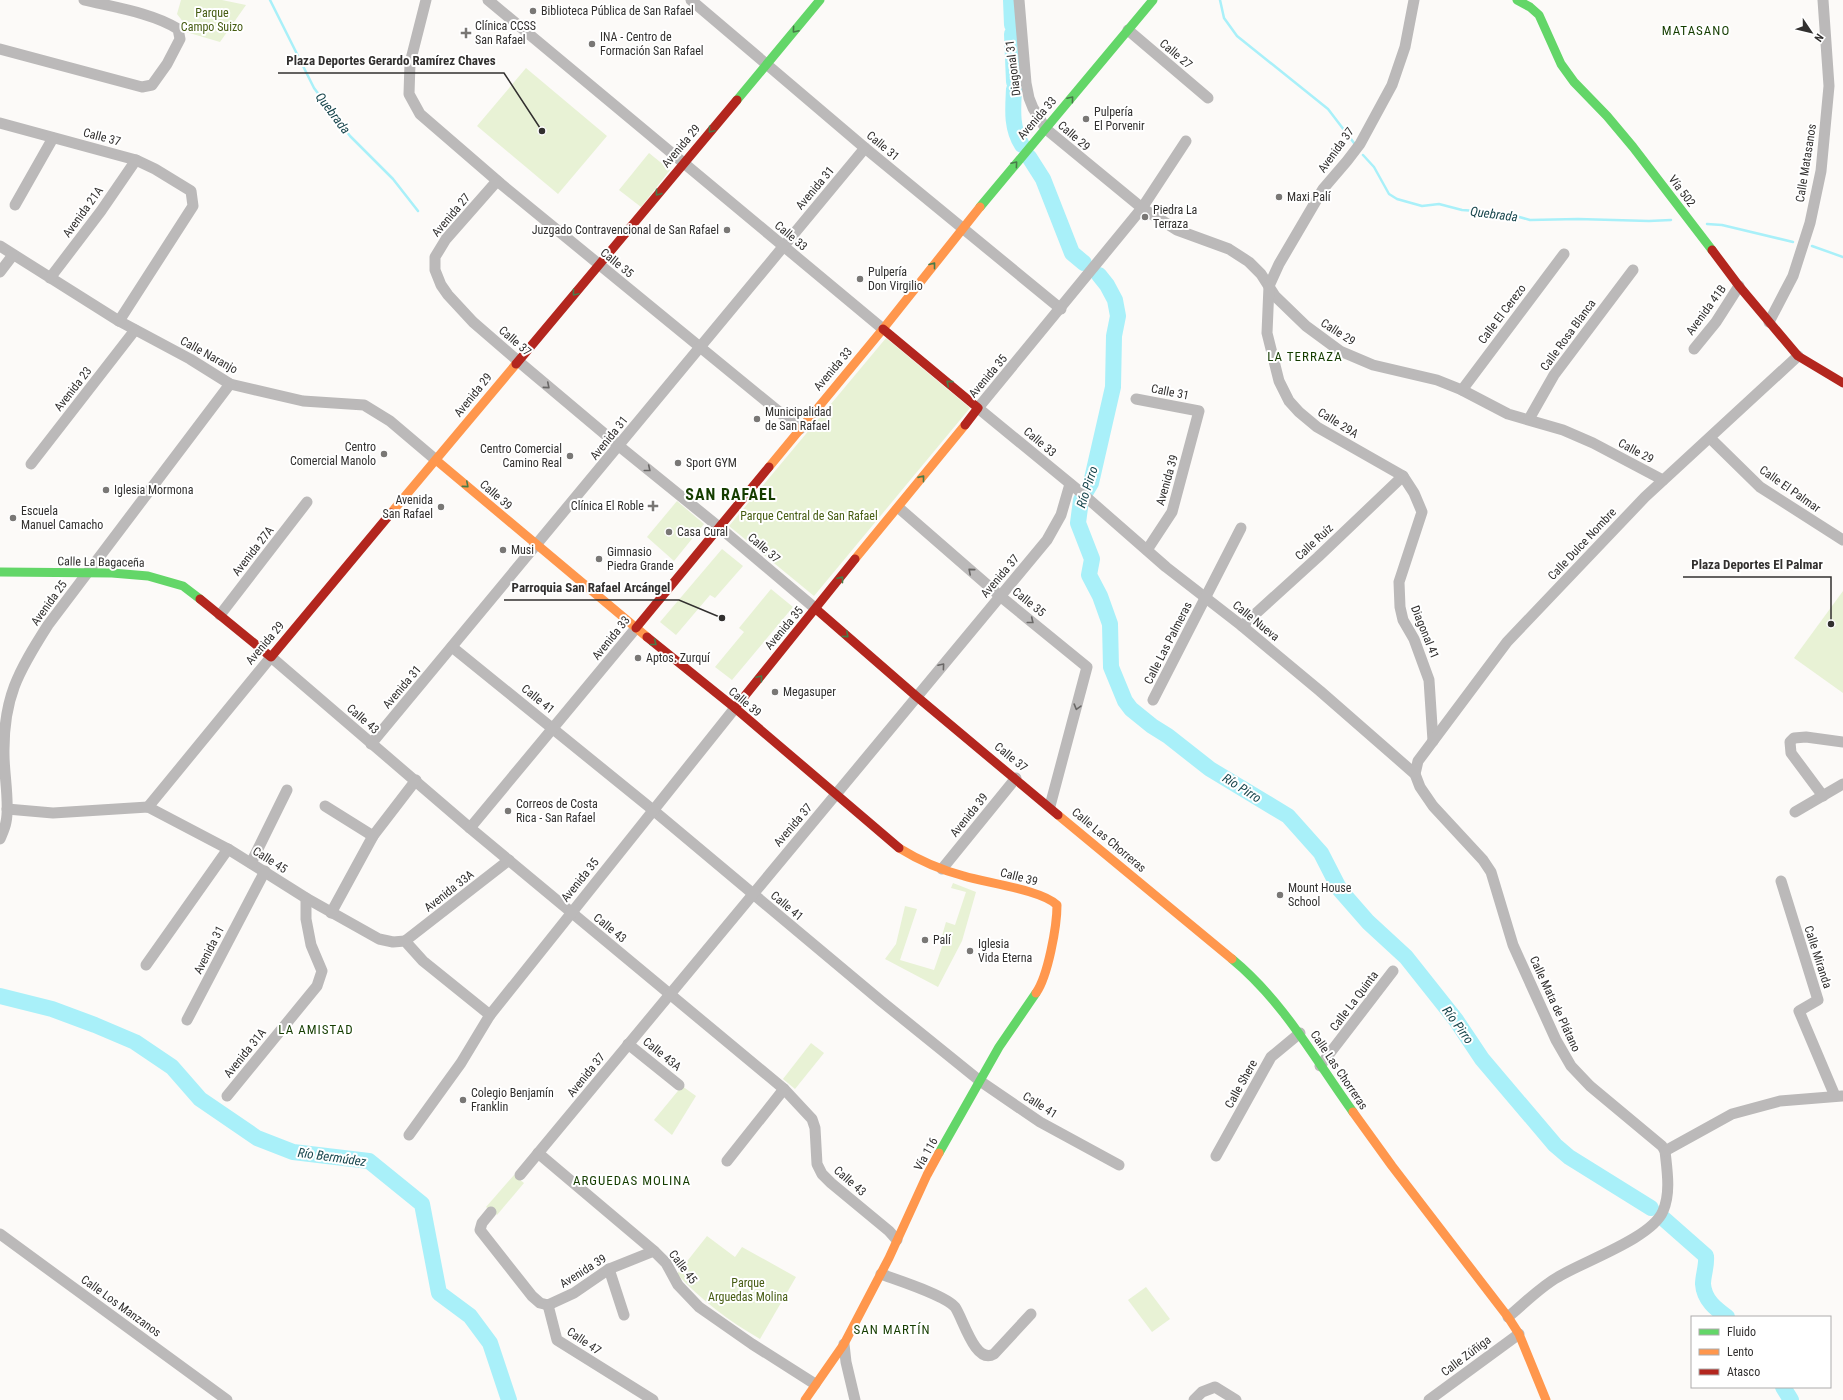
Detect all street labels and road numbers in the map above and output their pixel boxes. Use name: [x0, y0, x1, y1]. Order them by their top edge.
street label: Calle 27: [1157, 36, 1195, 72]
street label: Diagonal 31: [1003, 39, 1023, 97]
street label: Avenida 33: [1015, 94, 1059, 142]
street label: Calle 29: [1055, 118, 1093, 154]
street label: Avenida 29: [659, 121, 703, 170]
street label: Calle Matasanos: [1793, 123, 1819, 203]
street label: Calle 37: [82, 125, 122, 149]
street label: Avenida 37: [1315, 125, 1357, 175]
street label: Calle 31: [864, 128, 902, 164]
street label: Avenida 31: [793, 164, 837, 212]
street label: Vía 502: [1666, 172, 1698, 210]
street label: Avenida 21A: [60, 184, 106, 240]
street label: Avenida 27: [429, 190, 473, 239]
street label: Calle 33: [772, 218, 810, 254]
street label: Calle 35: [598, 246, 636, 281]
street label: Calle El Cerezo: [1475, 282, 1529, 346]
street label: Avenida 41B: [1683, 282, 1729, 338]
street label: Calle Rosa Blanca: [1537, 296, 1599, 373]
street label: Calle 29: [1318, 316, 1358, 348]
street label: Calle 37: [496, 323, 534, 359]
street label: Calle Naranjo: [178, 334, 240, 376]
street label: Avenida 33: [811, 344, 855, 393]
street label: Avenida 35: [966, 351, 1010, 400]
street label: Avenida 23: [51, 364, 95, 414]
street label: Avenida 29: [451, 370, 495, 420]
street label: Calle 31: [1150, 381, 1190, 403]
street label: Calle 29A: [1315, 405, 1361, 441]
street label: Avenida 31: [587, 413, 631, 463]
street label: Calle 33: [1021, 424, 1059, 460]
street label: Calle 29: [1616, 436, 1656, 466]
street label: Avenida 39: [1153, 453, 1181, 507]
street label: Calle El Palmar: [1757, 463, 1824, 515]
street label: Calle 39: [477, 477, 515, 513]
street label: Calle Dulce Nombre: [1545, 505, 1619, 583]
street label: Calle Ruíz: [1292, 521, 1336, 563]
street label: Avenida 27A: [229, 523, 277, 579]
street label: Calle 37: [745, 530, 783, 566]
street label: Avenida 37: [978, 551, 1022, 600]
street label: Calle La Bagaceña: [57, 554, 145, 570]
street label: Avenida 25: [28, 578, 70, 628]
street label: Calle 35: [1010, 585, 1048, 620]
street label: Calle Nueva: [1230, 598, 1282, 644]
street label: Calle Las Palmeras: [1141, 599, 1195, 687]
street label: Avenida 35: [762, 603, 806, 652]
street label: Diagonal 41: [1408, 603, 1442, 661]
street label: Avenida 33: [589, 613, 633, 663]
street label: Avenida 29: [243, 618, 287, 667]
street label: Avenida 31: [380, 663, 424, 711]
street label: Calle 41: [519, 682, 557, 716]
street label: Calle 39: [726, 684, 764, 720]
street label: Calle 43: [344, 701, 382, 737]
street label: Calle 37: [992, 740, 1030, 775]
street label: Avenida 39: [947, 790, 991, 840]
street label: Avenida 37: [771, 800, 815, 849]
street label: Calle Las Chorreras: [1069, 805, 1149, 875]
street label: Calle 45: [250, 844, 290, 876]
street label: Avenida 35: [558, 855, 602, 905]
street label: Calle 39: [999, 865, 1039, 889]
street label: Avenida 33A: [421, 867, 477, 915]
street label: Calle 41: [768, 888, 806, 924]
street label: Calle 43: [591, 911, 629, 946]
street label: Avenida 31: [191, 924, 227, 976]
street label: Calle Miranda: [1801, 924, 1835, 990]
street label: Calle Mata de Plátano: [1527, 954, 1583, 1054]
street label: Calle La Quinta: [1327, 968, 1381, 1034]
street label: Avenida 31A: [221, 1026, 269, 1080]
street label: Calle Las Chorreras: [1307, 1028, 1371, 1112]
street label: Calle 43A: [640, 1034, 684, 1074]
street label: Avenida 37: [564, 1050, 608, 1100]
street label: Calle Shere: [1222, 1057, 1260, 1111]
street label: Calle 41: [1020, 1089, 1060, 1121]
street label: Vía 116: [911, 1135, 941, 1173]
street label: Calle 43: [831, 1163, 869, 1199]
street label: Calle 45: [666, 1247, 700, 1287]
street label: Avenida 39: [557, 1251, 609, 1291]
street label: Calle Los Manzanos: [78, 1272, 164, 1340]
street label: Calle 47: [564, 1324, 604, 1358]
street label: Calle Zúñiga: [1438, 1333, 1494, 1379]

